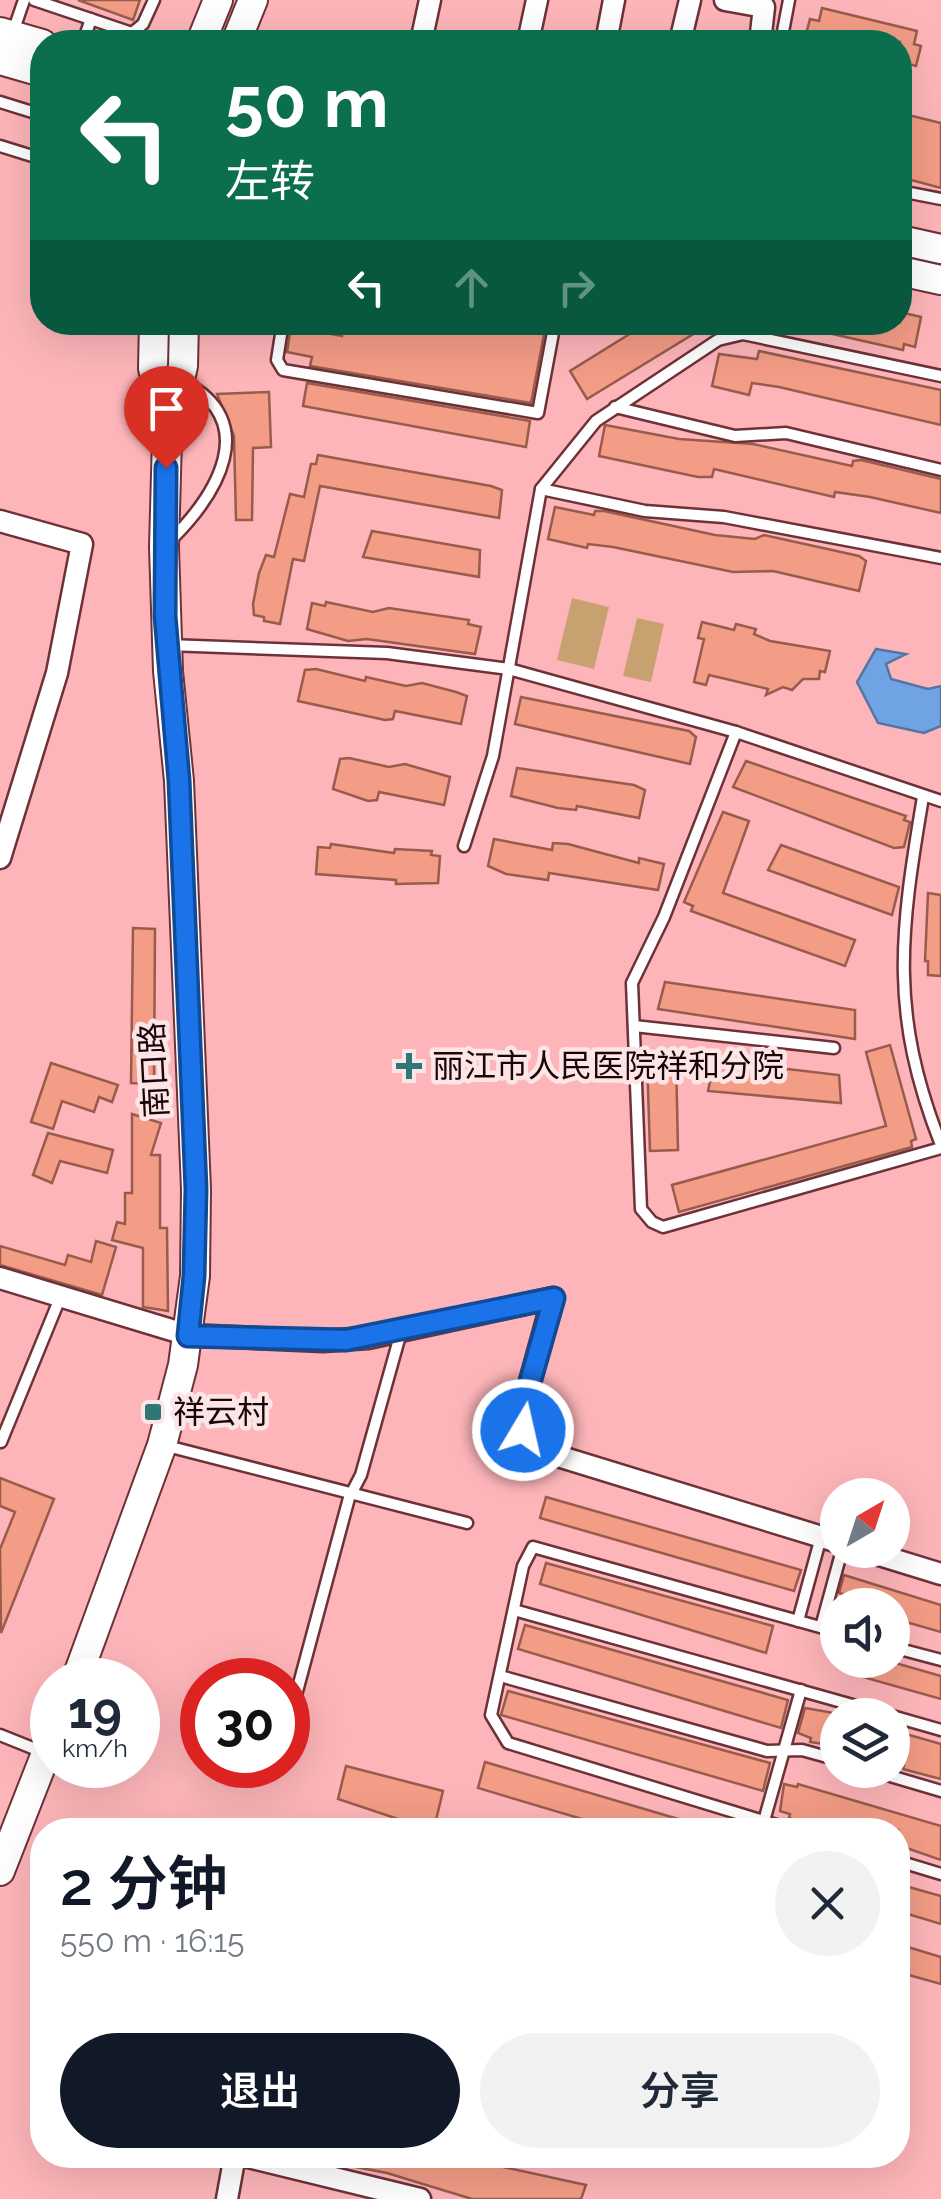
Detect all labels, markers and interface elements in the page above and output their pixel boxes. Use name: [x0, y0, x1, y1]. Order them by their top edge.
text: 50 m: [225, 61, 389, 143]
icon: left: [60, 70, 190, 200]
text: 左转: [225, 155, 315, 208]
icon: left: [339, 260, 394, 315]
icon: ahead: [444, 260, 499, 315]
icon: right: [549, 260, 604, 315]
pin: [124, 366, 209, 469]
icon: arrive: [139, 381, 194, 436]
street label: 南口路: [133, 1021, 174, 1119]
place label: 丽江市人民医院祥和分院: [432, 1047, 784, 1084]
marker: 丽江市人民医院祥和分院: [396, 1053, 422, 1079]
position arrow: [471, 1378, 575, 1482]
place label: 祥云村: [173, 1393, 269, 1430]
marker: 祥云村: [142, 1401, 164, 1423]
north arrow: [820, 1478, 910, 1568]
map controls: [820, 1478, 910, 1788]
button: sound: [820, 1588, 910, 1678]
speed limit sign: 30: [180, 1658, 310, 1788]
text: 19: [68, 1681, 122, 1740]
button: layers: [820, 1698, 910, 1788]
text: km/h: [62, 1733, 128, 1763]
text: 2 分钟: [60, 1849, 228, 1919]
button: close: [775, 1851, 880, 1956]
text: 550 m · 16:15: [60, 1922, 245, 1959]
button: 退出: [60, 2033, 460, 2148]
button: 分享: [480, 2033, 880, 2148]

